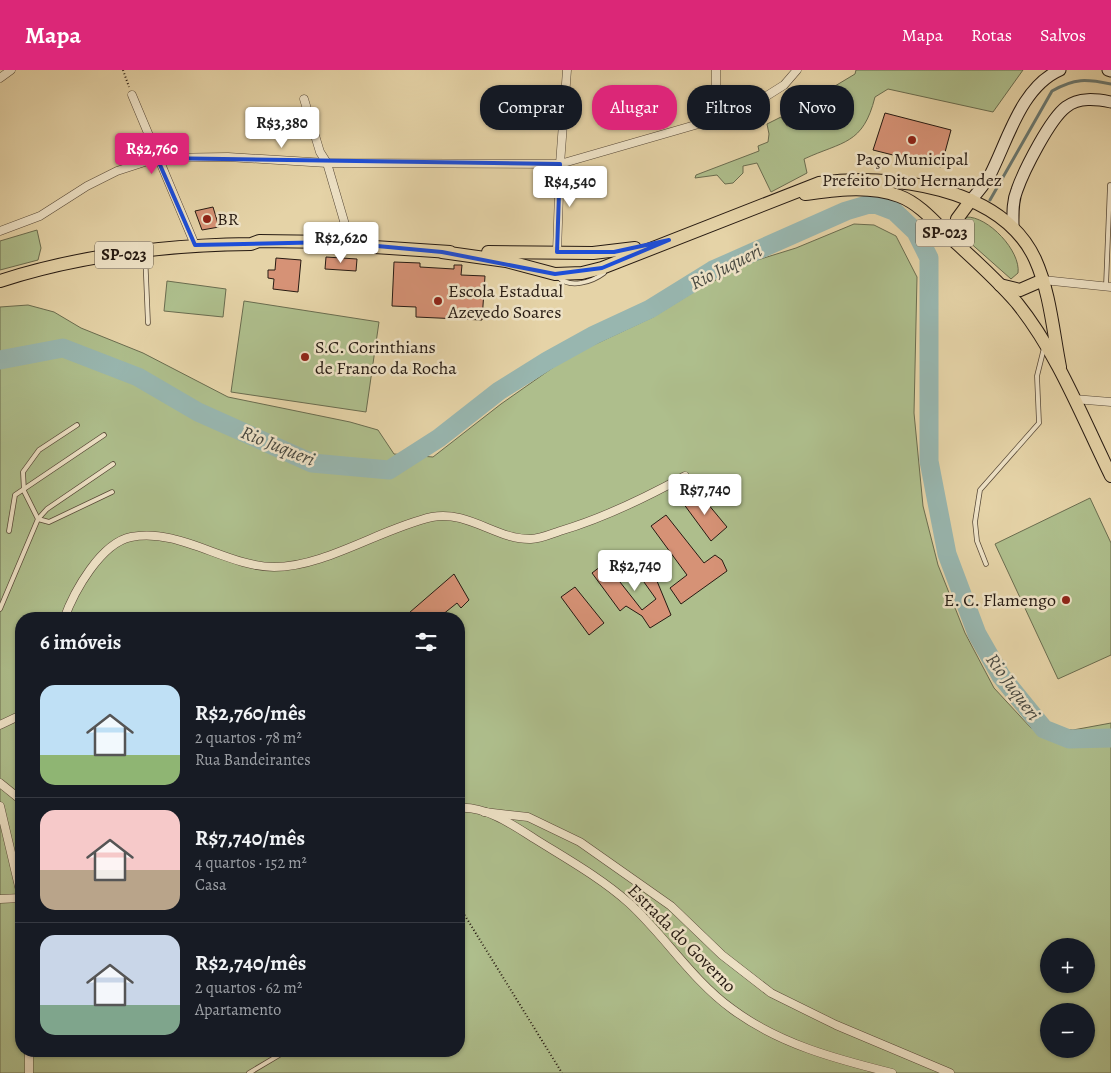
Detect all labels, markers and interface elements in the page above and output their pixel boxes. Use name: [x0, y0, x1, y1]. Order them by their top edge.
text: Mapa: [25, 19, 81, 51]
text: Mapa: [902, 23, 943, 47]
text: Rotas: [971, 23, 1012, 47]
text: Salvos: [1040, 23, 1086, 47]
chip: Comprar: [480, 85, 582, 130]
chip: Alugar: [592, 85, 677, 130]
chip: Filtros: [687, 85, 770, 130]
chip: Novo: [780, 85, 854, 130]
pin: R$3,380: [236, 106, 328, 149]
text: R$3,380: [256, 112, 308, 134]
pin: R$2,760: [106, 132, 198, 175]
marker: Paço Municipal Prefeito Dito Hernandez: [906, 134, 918, 146]
text: R$2,760: [126, 138, 178, 160]
place label: Paço Municipal Prefeito Dito Hernandez: [822, 147, 1002, 192]
pin: R$4,540: [524, 166, 616, 208]
text: R$4,540: [544, 171, 596, 193]
place label: BR: [217, 207, 239, 231]
marker: BR: [201, 213, 213, 225]
road number: SP-023: [916, 220, 974, 247]
pin: R$2,620: [295, 222, 387, 264]
text: R$2,620: [315, 227, 368, 249]
water label: Rio Juqueri: [686, 238, 766, 296]
road number: SP-023: [95, 242, 153, 268]
place label: Escola Estadual Azevedo Soares: [447, 279, 564, 324]
marker: Escola Estadual Azevedo Soares: [432, 295, 444, 307]
place label: S.C. Corinthians de Franco da Rocha: [315, 335, 457, 380]
marker: S.C. Corinthians de Franco da Rocha: [299, 351, 311, 363]
water label: Rio Juqueri: [237, 419, 319, 473]
pin: R$7,740: [659, 474, 751, 516]
text: R$7,740: [679, 479, 731, 501]
pin: R$2,740: [589, 550, 681, 592]
text: R$2,740: [609, 555, 661, 577]
place label: E. C. Flamengo: [944, 588, 1056, 612]
marker: E. C. Flamengo: [1060, 594, 1072, 606]
text: 6 imóveis: [40, 628, 121, 656]
icon: filters: [412, 628, 440, 656]
water label: Rio Juqueri: [980, 648, 1046, 726]
text: R$2,760/mês: [195, 699, 306, 727]
icon: home: [80, 705, 140, 765]
text: 2 quartos · 78 m²: [195, 727, 302, 749]
text: Rua Bandeirantes: [195, 749, 311, 771]
text: R$7,740/mês: [195, 824, 305, 852]
icon: home: [80, 830, 140, 890]
text: 4 quartos · 152 m²: [195, 852, 307, 874]
text: Casa: [195, 874, 226, 896]
street label: Estrada do Governo: [622, 878, 742, 998]
map controls: [1040, 938, 1095, 1058]
button: +: [1040, 938, 1095, 993]
text: R$2,740/mês: [195, 949, 306, 977]
icon: home: [80, 955, 140, 1015]
text: 2 quartos · 62 m²: [195, 977, 302, 999]
text: Apartamento: [195, 999, 281, 1021]
button: −: [1040, 1003, 1095, 1058]

